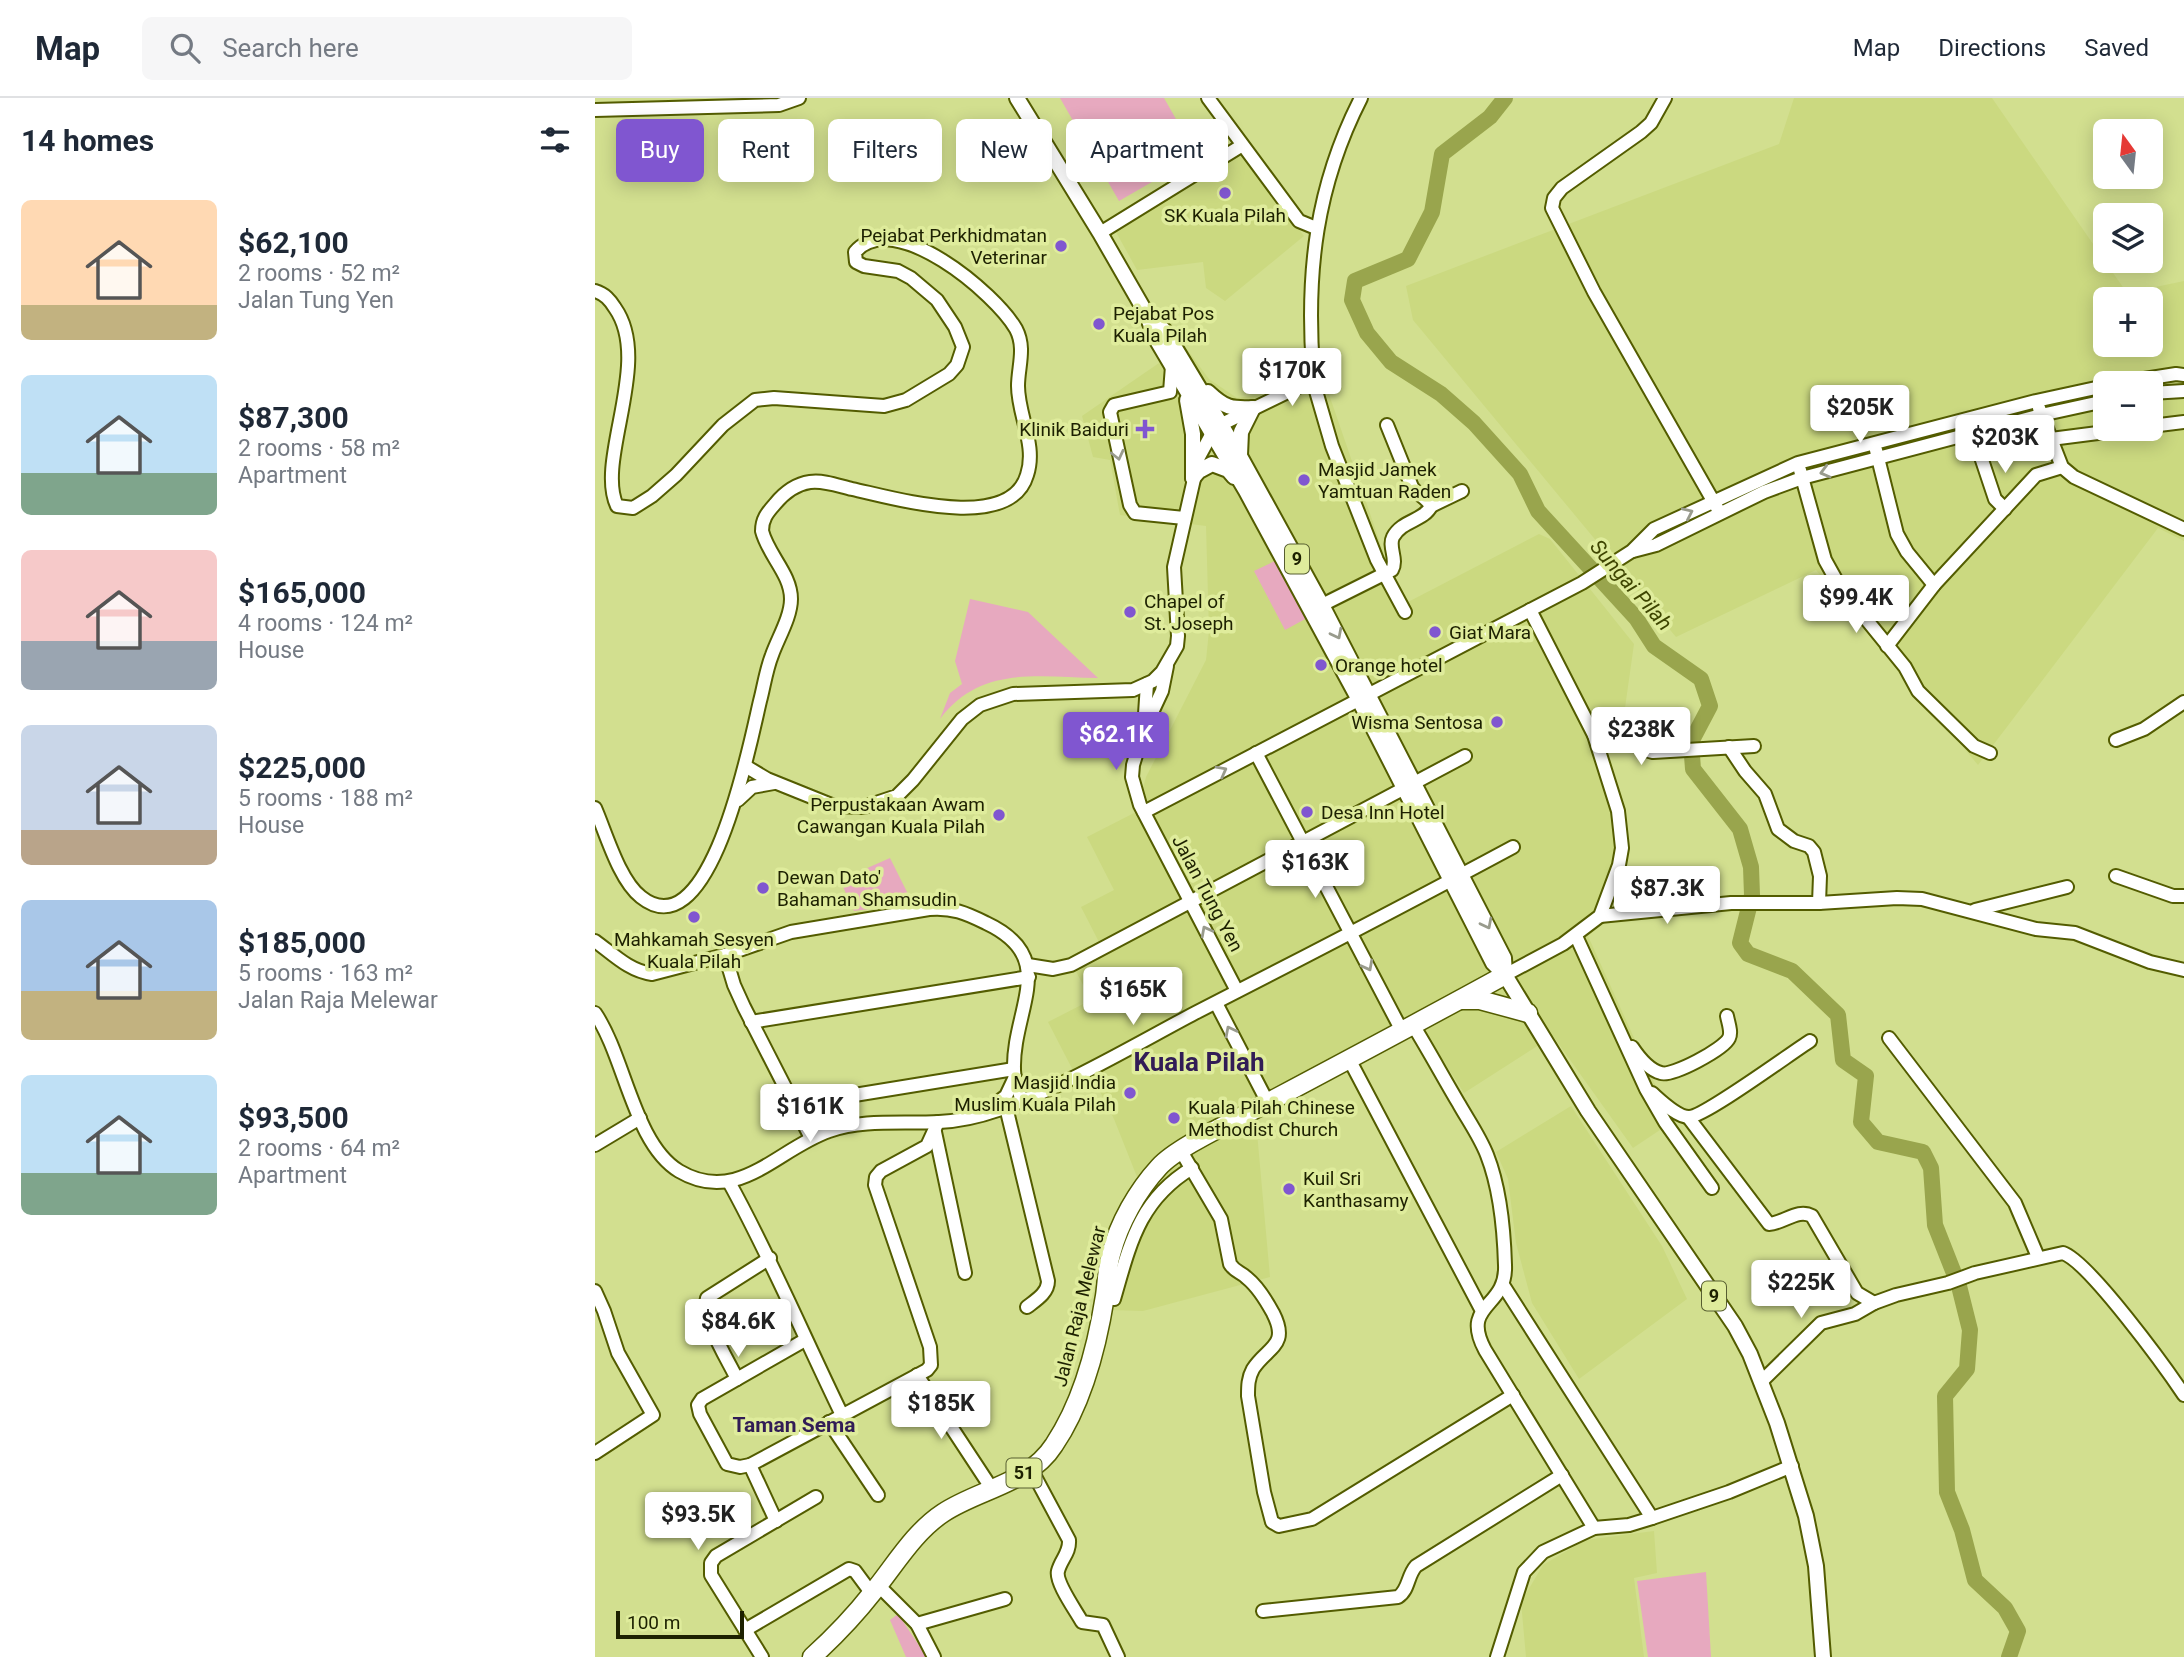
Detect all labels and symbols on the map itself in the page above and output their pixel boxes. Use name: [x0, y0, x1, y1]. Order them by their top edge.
north arrow: [2093, 119, 2163, 189]
marker: SK Kuala Pilah: [1217, 185, 1233, 201]
place label: SK Kuala Pilah: [1164, 204, 1286, 227]
place label: Pejabat Perkhidmatan Veterinar: [860, 224, 1048, 269]
marker: Pejabat Perkhidmatan Veterinar: [1053, 238, 1069, 254]
place label: Pejabat Pos Kuala Pilah: [1113, 302, 1214, 347]
marker: Pejabat Pos Kuala Pilah: [1091, 316, 1107, 332]
pin: $170K: [1243, 348, 1341, 408]
pin: $205K: [1811, 386, 1909, 445]
pin: $203K: [1956, 416, 2054, 475]
place label: Klinik Baiduri: [1019, 418, 1129, 441]
marker: Klinik Baiduri: [1135, 419, 1155, 439]
one-way arrow: [1110, 449, 1124, 461]
place label: Masjid Jamek Yamtuan Raden: [1318, 458, 1451, 503]
one-way arrow: [1819, 463, 1831, 478]
marker: Masjid Jamek Yamtuan Raden: [1296, 472, 1312, 488]
one-way arrow: [1681, 508, 1693, 522]
water label: Sungai Pilah: [1585, 535, 1677, 635]
road number: 9: [1285, 545, 1309, 574]
pin: $99.4K: [1799, 575, 1913, 635]
place label: Chapel of St. Joseph: [1144, 590, 1234, 635]
marker: Chapel of St. Joseph: [1122, 604, 1138, 620]
place label: Giat Mara: [1449, 621, 1531, 644]
marker: Giat Mara: [1427, 624, 1443, 640]
one-way arrow: [1329, 627, 1343, 639]
place label: Orange hotel: [1335, 654, 1443, 677]
marker: Orange hotel: [1313, 657, 1329, 673]
pin: $238K: [1592, 708, 1690, 767]
place label: Wisma Sentosa: [1351, 711, 1483, 734]
pin: $62.1K: [1059, 712, 1173, 772]
marker: Wisma Sentosa: [1489, 714, 1505, 730]
one-way arrow: [1215, 766, 1227, 780]
place label: Perpustakaan Awam Cawangan Kuala Pilah: [797, 793, 985, 838]
place label: Desa Inn Hotel: [1321, 801, 1445, 824]
marker: Desa Inn Hotel: [1299, 804, 1315, 820]
marker: Perpustakaan Awam Cawangan Kuala Pilah: [991, 807, 1007, 823]
street label: Jalan Tung Yen: [1167, 831, 1248, 955]
pin: $163K: [1266, 840, 1364, 900]
place label: Dewan Dato' Bahaman Shamsudin: [777, 866, 957, 911]
pin: $87.3K: [1610, 866, 1724, 926]
marker: Dewan Dato' Bahaman Shamsudin: [755, 880, 771, 896]
marker: Mahkamah Sesyen Kuala Pilah: [686, 909, 702, 925]
one-way arrow: [1479, 917, 1493, 929]
one-way arrow: [1200, 926, 1214, 938]
place label: Mahkamah Sesyen Kuala Pilah: [614, 928, 774, 973]
one-way arrow: [1360, 958, 1373, 971]
pin: $165K: [1084, 968, 1182, 1027]
one-way arrow: [1225, 1026, 1239, 1038]
district label: Kuala Pilah: [1134, 1047, 1264, 1077]
place label: Masjid India Muslim Kuala Pilah: [954, 1071, 1116, 1116]
pin: $161K: [761, 1084, 859, 1144]
marker: Masjid India Muslim Kuala Pilah: [1122, 1085, 1138, 1101]
place label: Kuala Pilah Chinese Methodist Church: [1188, 1096, 1355, 1141]
marker: Kuala Pilah Chinese Methodist Church: [1166, 1110, 1182, 1126]
place label: Kuil Sri Kanthasamy: [1303, 1167, 1409, 1212]
marker: Kuil Sri Kanthasamy: [1281, 1181, 1297, 1197]
street label: Jalan Raja Melewar: [1048, 1223, 1111, 1389]
pin: $225K: [1752, 1260, 1850, 1320]
road number: 9: [1702, 1282, 1726, 1310]
pin: $84.6K: [681, 1300, 795, 1359]
pin: $185K: [892, 1382, 990, 1441]
district label: Taman Sema: [733, 1413, 855, 1437]
road number: 51: [1007, 1458, 1041, 1488]
pin: $93.5K: [641, 1492, 755, 1552]
scale bar: [616, 1608, 744, 1640]

